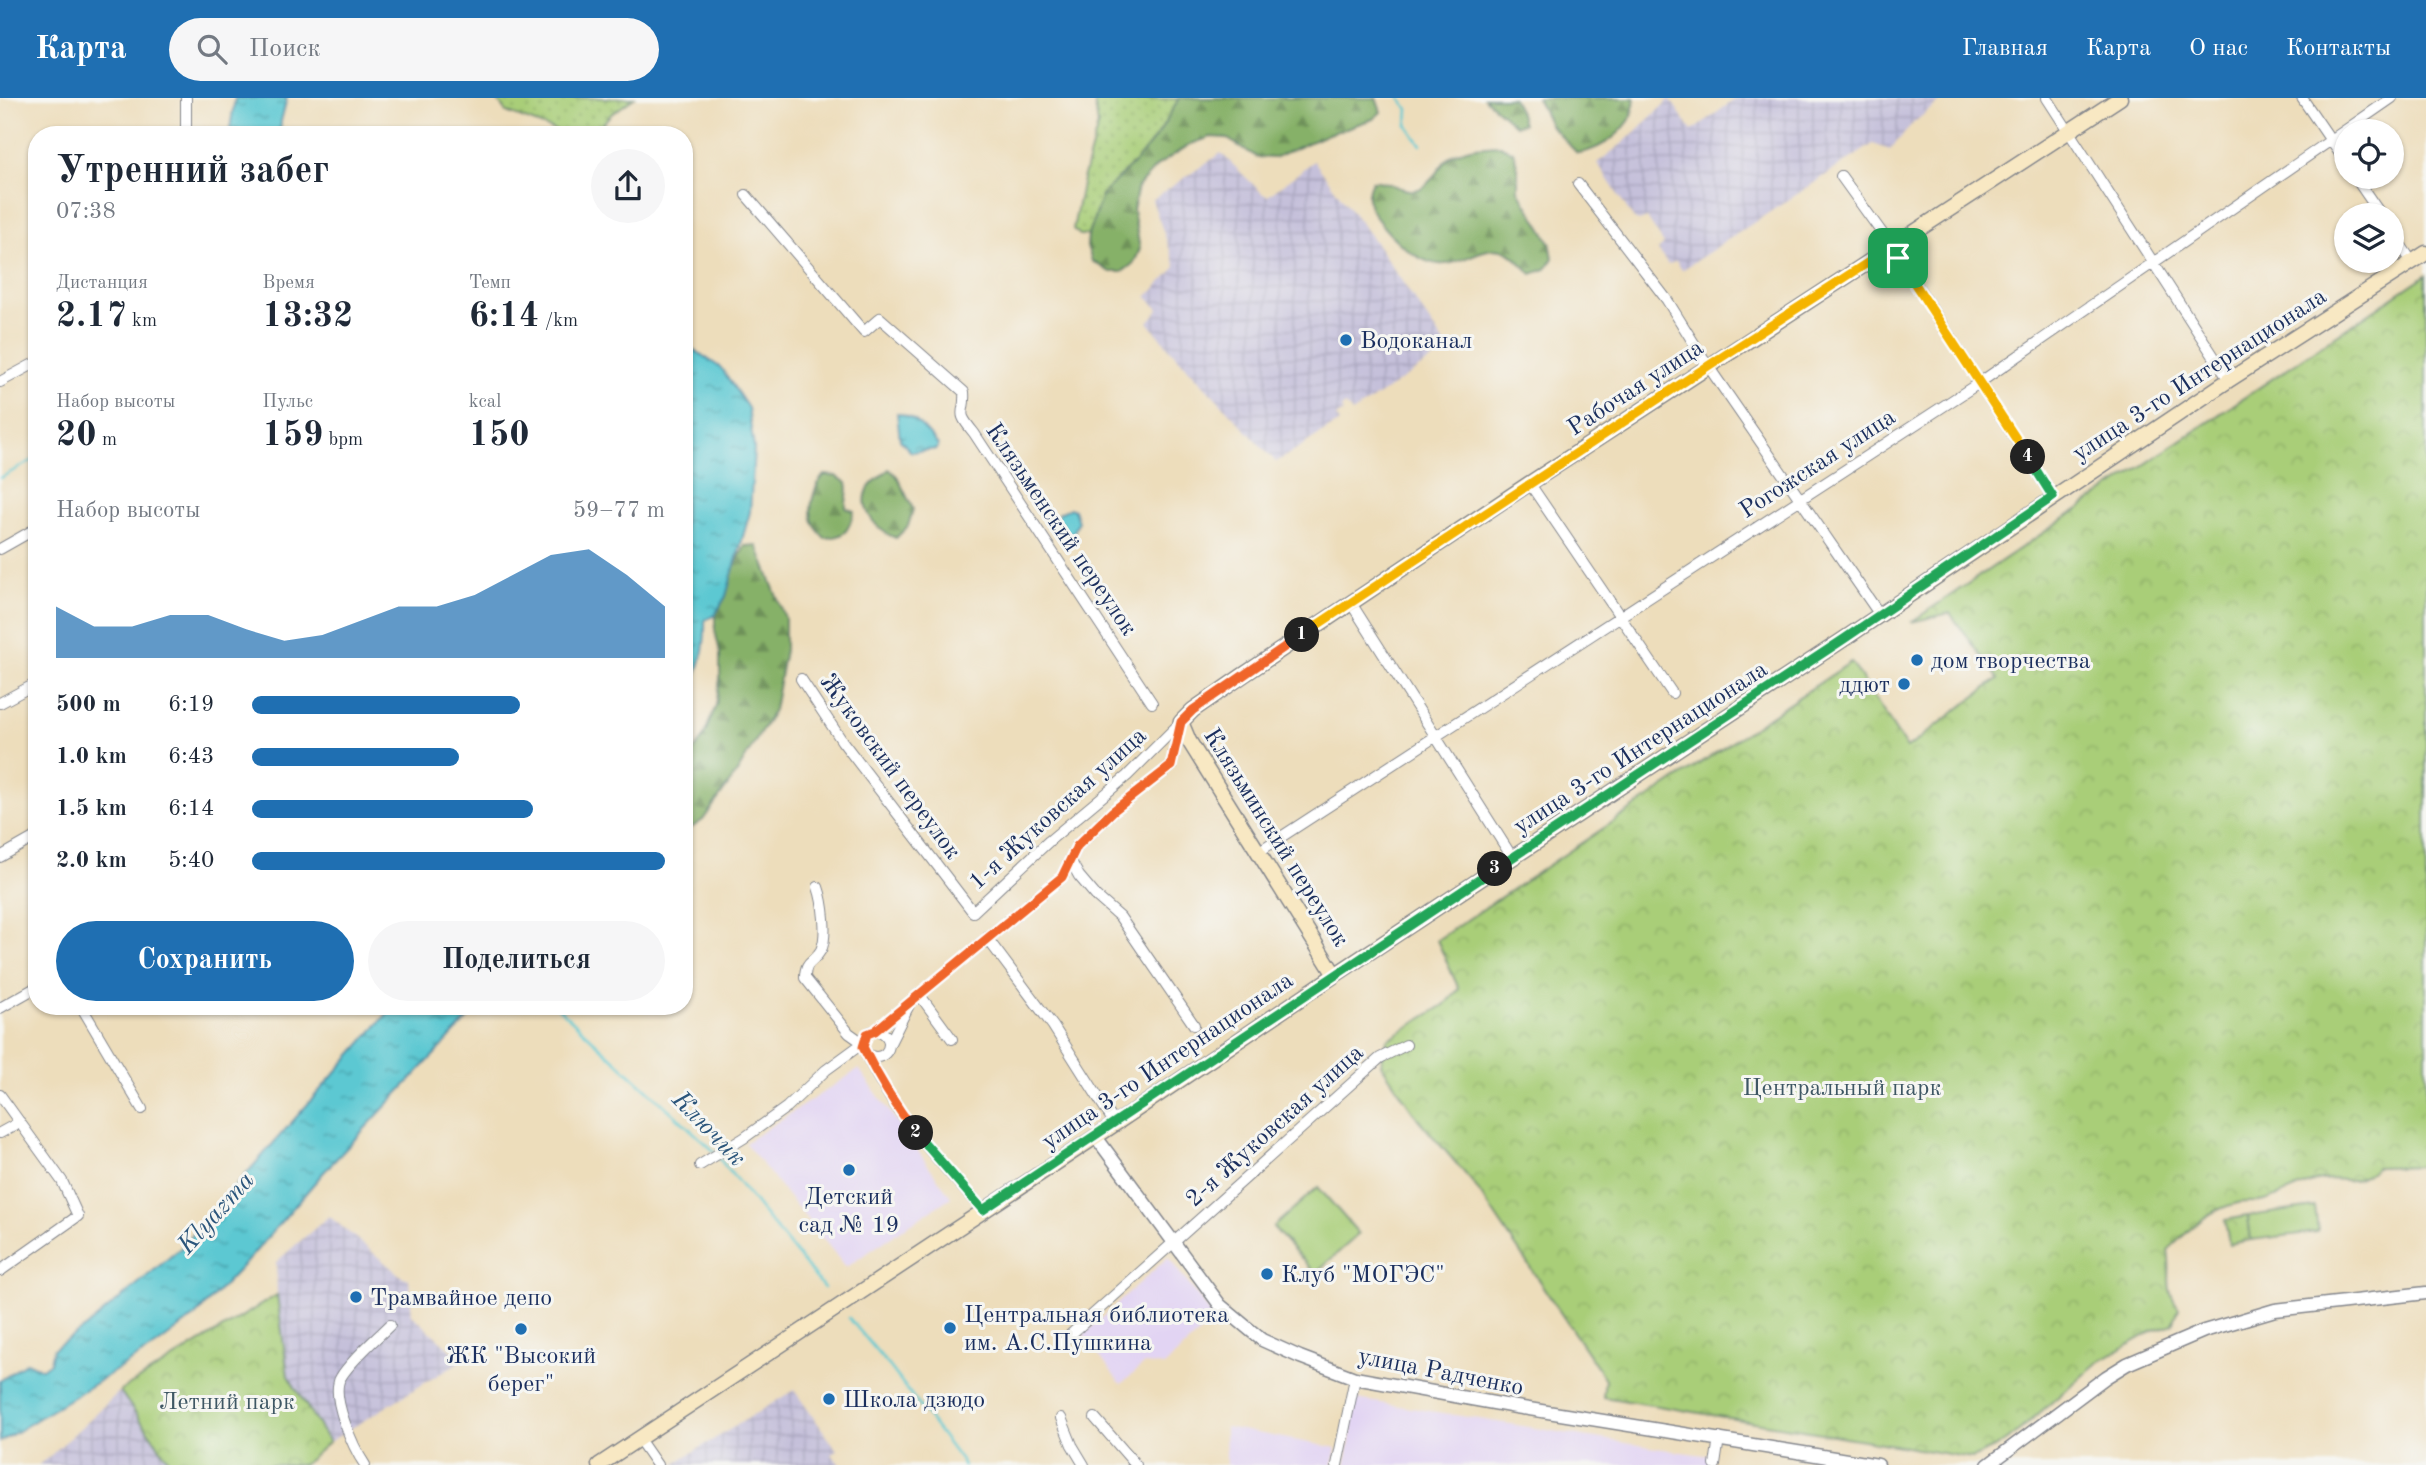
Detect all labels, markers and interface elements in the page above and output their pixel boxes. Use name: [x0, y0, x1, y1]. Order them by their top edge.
search box: [169, 18, 659, 81]
icon: search: [193, 30, 231, 68]
text: Карта: [35, 33, 127, 66]
text: Поиск: [249, 36, 321, 62]
text: Главная: [1962, 37, 2048, 61]
text: Карта: [2086, 37, 2151, 61]
text: О нас: [2189, 37, 2248, 61]
text: Контакты: [2286, 37, 2391, 61]
map controls: [2334, 119, 2404, 273]
button: locate: [2334, 119, 2404, 189]
button: share: [591, 149, 665, 223]
text: Утренний забег: [56, 153, 329, 191]
text: 07:38: [56, 200, 116, 223]
button: layers: [2334, 203, 2404, 273]
pin: [1868, 228, 1928, 288]
icon: arrive: [1879, 239, 1917, 277]
text: Дистанция: [56, 274, 148, 293]
text: Время: [262, 274, 315, 293]
text: Темп: [469, 274, 511, 293]
street label: улица 3-го Интернационала: [2069, 285, 2331, 467]
text: 2.17: [56, 299, 127, 334]
text: 13:32: [262, 299, 353, 334]
text: 6:14: [469, 299, 539, 334]
text: km: [127, 312, 157, 331]
text: /km: [539, 312, 578, 331]
place label: Водоканал: [1360, 330, 1472, 354]
marker: Водоканал: [1338, 332, 1354, 348]
street label: Рабочая улица: [1564, 336, 1708, 441]
text: Набор высоты: [56, 393, 175, 412]
text: Пульс: [262, 393, 313, 412]
text: kcal: [469, 393, 501, 412]
street label: Рогожская улица: [1736, 405, 1900, 524]
text: 20: [56, 418, 97, 453]
text: 159: [262, 418, 323, 453]
text: 150: [469, 418, 530, 453]
street label: Клязьменский переулок: [980, 420, 1140, 641]
text: m: [97, 431, 117, 450]
text: bpm: [323, 431, 363, 450]
pin: 4: [2010, 440, 2046, 474]
text: 4: [2022, 447, 2033, 466]
text: Набор высоты: [56, 499, 200, 522]
text: 59–77 m: [573, 499, 665, 522]
pin: 1: [1284, 618, 1320, 652]
text: 1: [1296, 625, 1307, 644]
place label: дом творчества: [1931, 650, 2091, 674]
marker: дом творчества: [1909, 652, 1925, 668]
street label: улица 3-го Интернационала: [1510, 658, 1772, 840]
street label: Жуковский переулок: [814, 670, 964, 864]
place label: ддют: [1839, 674, 1890, 698]
marker: ддют: [1896, 676, 1912, 692]
text: 500 m: [56, 693, 121, 716]
text: 6:19: [168, 693, 214, 716]
street label: 1-я Жуковская улица: [965, 724, 1152, 895]
street label: Клязьминский переулок: [1198, 725, 1352, 951]
text: 1.0 km: [56, 745, 127, 768]
text: 6:43: [168, 745, 214, 768]
text: 1.5 km: [56, 797, 127, 820]
text: 6:14: [168, 797, 214, 820]
text: 2.0 km: [56, 849, 127, 872]
text: 5:40: [168, 849, 214, 872]
pin: 3: [1478, 852, 1512, 886]
text: 3: [1489, 859, 1500, 878]
button: Сохранить: [56, 921, 354, 1001]
button: Поделиться: [368, 921, 665, 1001]
street label: улица 3-го Интернационала: [1038, 969, 1298, 1155]
street label: 2-я Жуковская улица: [1182, 1041, 1369, 1212]
park label: Центральный парк: [1742, 1077, 1942, 1101]
water label: Ключик: [666, 1086, 750, 1172]
pin: 2: [898, 1116, 934, 1150]
text: 2: [910, 1123, 921, 1142]
marker: Детский сад № 19: [841, 1162, 857, 1178]
water label: Klyazma: [172, 1167, 260, 1260]
place label: Детский сад № 19: [799, 1186, 900, 1238]
place label: Клуб "МОГЭС": [1281, 1264, 1445, 1288]
marker: Клуб "МОГЭС": [1259, 1266, 1275, 1282]
place label: Трамвайное депо: [370, 1287, 552, 1311]
marker: Трамвайное депо: [348, 1289, 364, 1305]
place label: Центральная библиотека им. А.С.Пушкина: [964, 1304, 1229, 1356]
marker: Центральная библиотека им. А.С.Пушкина: [942, 1320, 958, 1336]
marker: ЖК "Высокий берег": [513, 1321, 529, 1337]
place label: ЖК "Высокий берег": [446, 1345, 596, 1397]
street label: улица Радченко: [1356, 1345, 1525, 1401]
place label: Школа дзюдо: [843, 1389, 985, 1413]
park label: Летний парк: [159, 1391, 295, 1415]
marker: Школа дзюдо: [821, 1391, 837, 1407]

